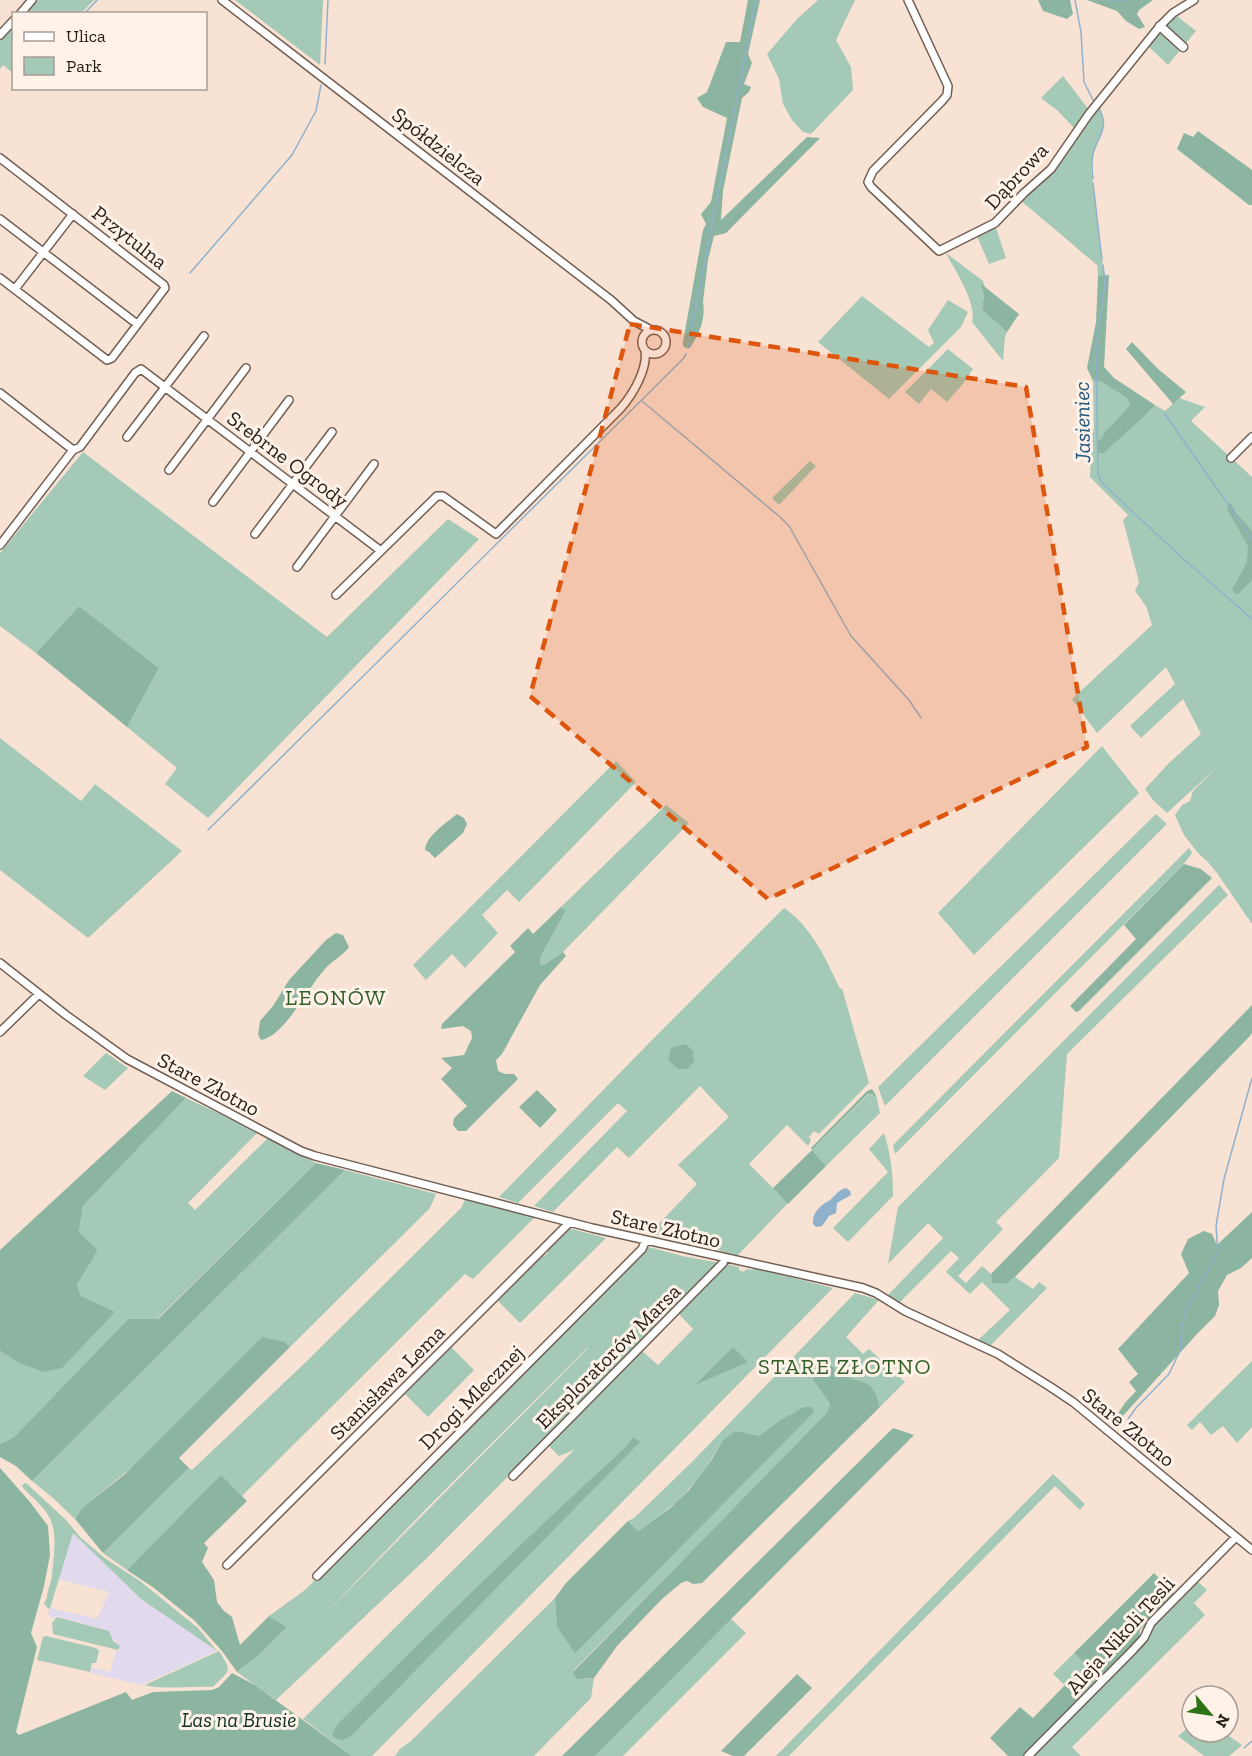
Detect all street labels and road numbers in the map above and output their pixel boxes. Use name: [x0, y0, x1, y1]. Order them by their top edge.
street label: Spółdzielcza: [387, 102, 491, 190]
street label: Dąbrowa: [979, 138, 1053, 214]
street label: Przytulna: [87, 200, 173, 274]
street label: Srebrne Ogrody: [223, 405, 354, 513]
street label: Stare Złotno: [154, 1047, 264, 1121]
street label: Stare Złotno: [609, 1203, 723, 1253]
street label: Eksploratorów Marsa: [530, 1278, 686, 1434]
street label: Stanisława Lema: [324, 1319, 450, 1445]
street label: Drogi Mlecznej: [414, 1340, 529, 1455]
street label: Stare Złotno: [1078, 1382, 1180, 1472]
street label: Aleja Nikoli Tesli: [1061, 1571, 1180, 1700]

